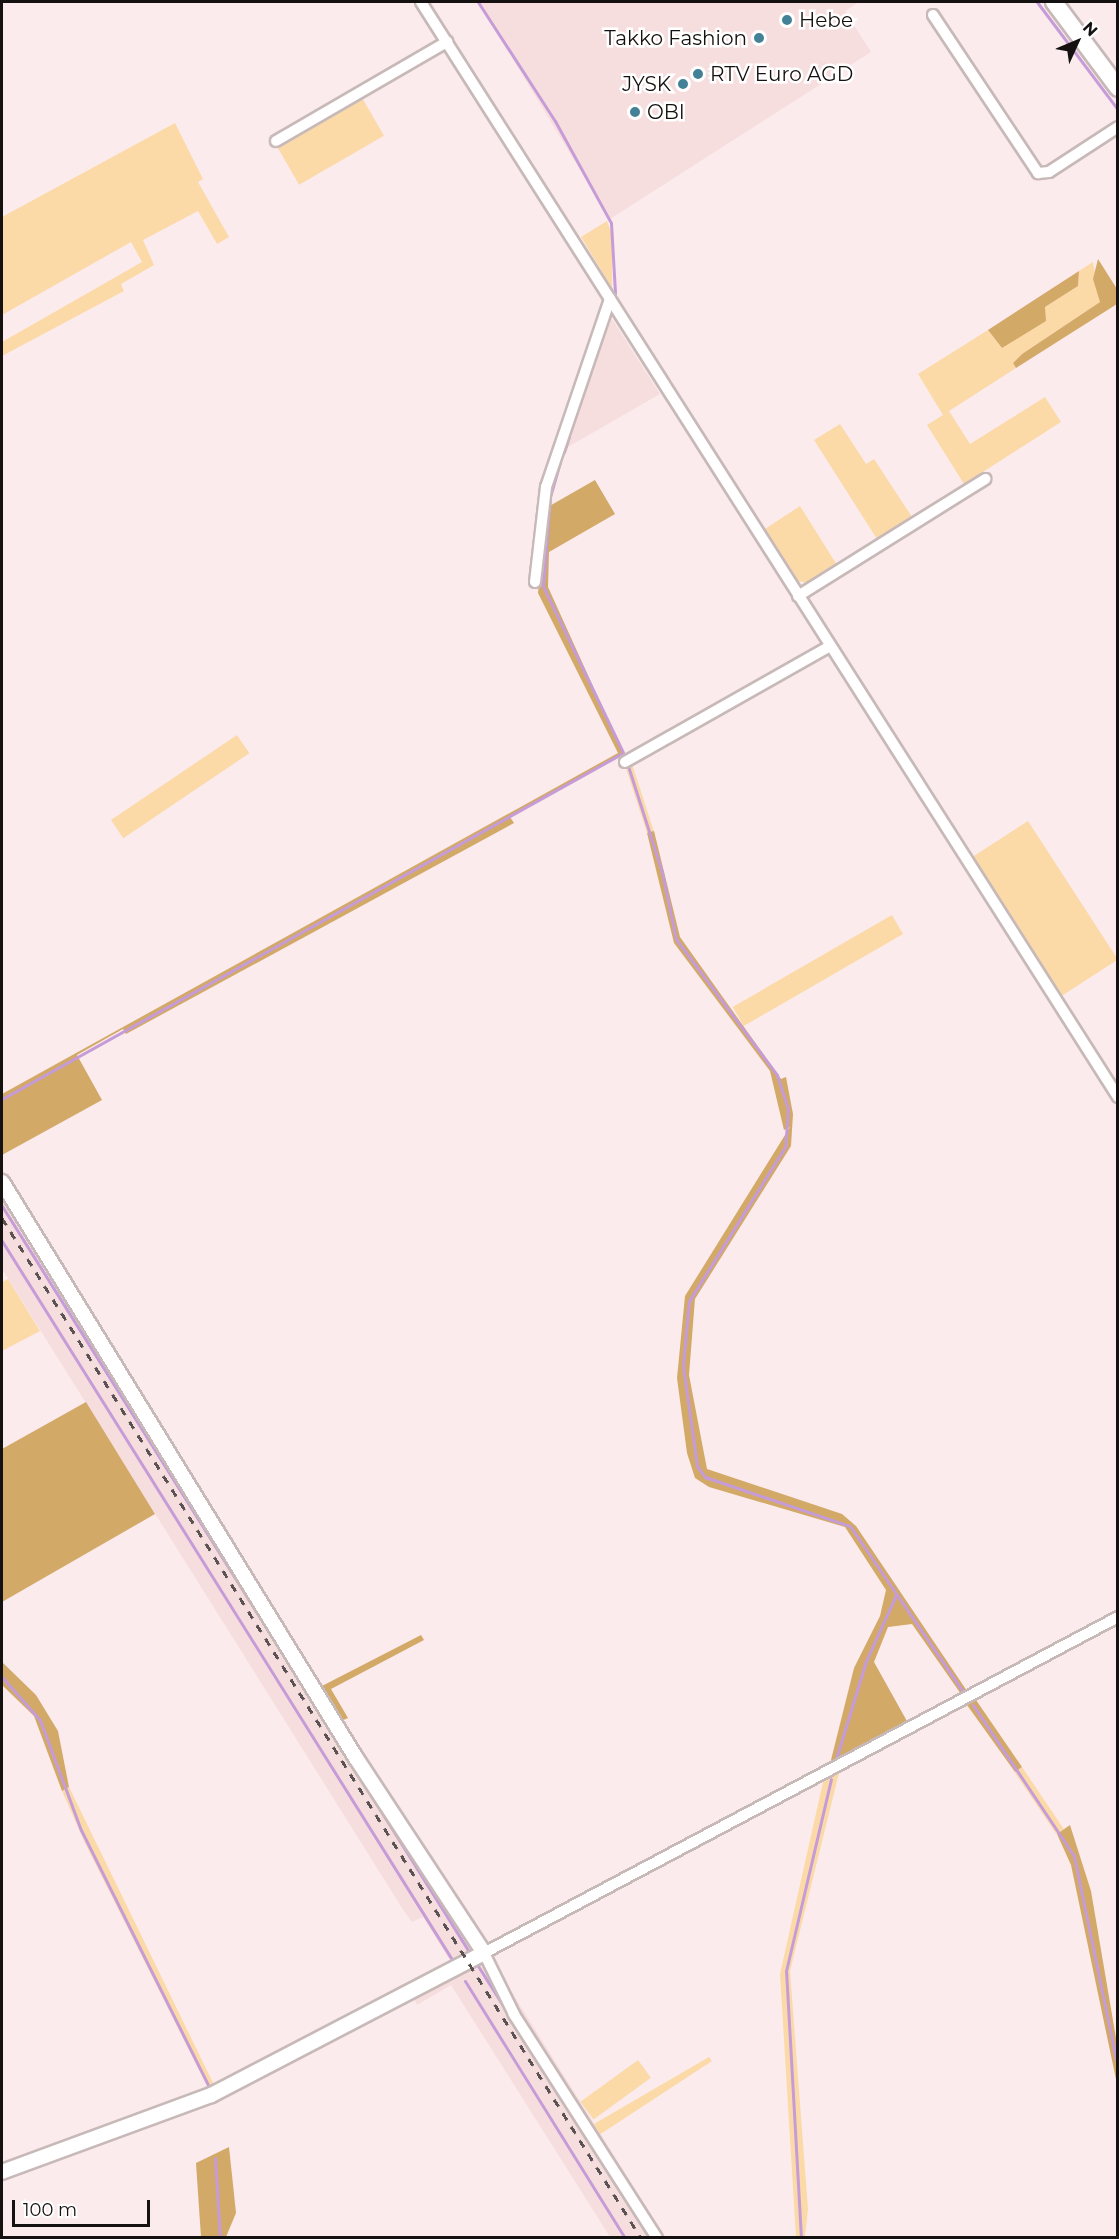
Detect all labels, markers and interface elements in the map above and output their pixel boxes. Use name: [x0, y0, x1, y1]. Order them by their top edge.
place label: Hebe: [799, 8, 853, 32]
north arrow: [1047, 12, 1107, 72]
marker: Hebe: [780, 13, 794, 27]
text: N: [1079, 18, 1102, 40]
place label: Takko Fashion: [604, 26, 747, 50]
marker: Takko Fashion: [752, 31, 766, 45]
place label: RTV Euro AGD: [710, 62, 853, 86]
marker: RTV Euro AGD: [691, 67, 705, 81]
place label: JYSK: [622, 72, 671, 96]
marker: JYSK: [676, 77, 690, 91]
place label: OBI: [647, 100, 685, 124]
marker: OBI: [628, 105, 642, 119]
scale bar: [15, 2188, 153, 2226]
text: 100 m: [23, 2199, 77, 2221]

